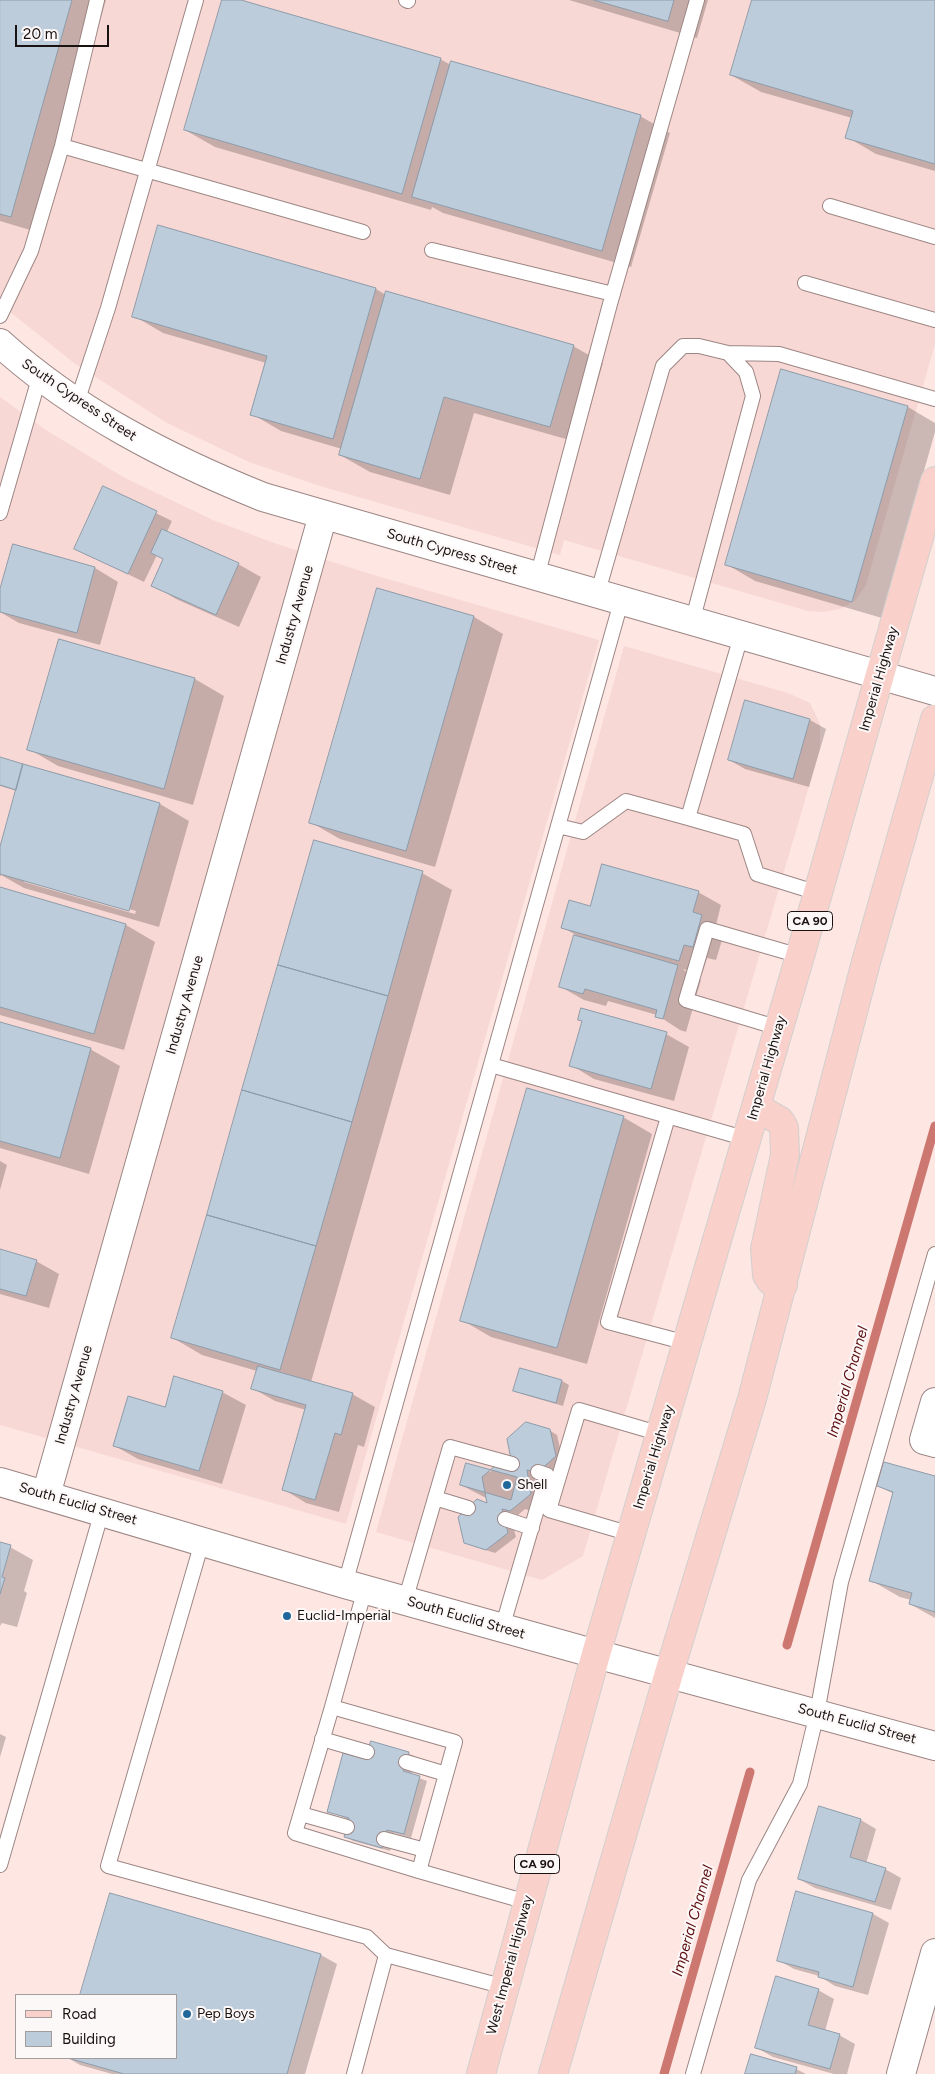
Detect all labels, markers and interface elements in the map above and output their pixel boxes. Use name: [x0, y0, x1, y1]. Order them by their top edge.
scale bar: [18, 15, 111, 47]
text: 20 m: [23, 25, 57, 43]
street label: South Cypress Street: [18, 355, 140, 445]
street label: South Cypress Street: [385, 525, 519, 579]
street label: Industry Avenue: [273, 563, 317, 667]
street label: Imperial Highway: [856, 625, 902, 733]
road number: CA 90: [788, 911, 832, 930]
street label: Industry Avenue: [163, 953, 207, 1057]
street label: Imperial Highway: [744, 1014, 790, 1122]
water label: Imperial Channel: [824, 1324, 872, 1440]
street label: Industry Avenue: [52, 1343, 96, 1447]
street label: Imperial Highway: [630, 1403, 678, 1511]
place label: Shell: [517, 1477, 547, 1493]
street label: South Euclid Street: [17, 1479, 139, 1529]
marker: Shell: [501, 1479, 513, 1491]
street label: South Euclid Street: [405, 1593, 527, 1643]
place label: Euclid-Imperial: [297, 1608, 391, 1624]
marker: Euclid-Imperial: [281, 1610, 293, 1622]
street label: South Euclid Street: [796, 1700, 918, 1748]
road number: CA 90: [514, 1855, 560, 1874]
water label: Imperial Channel: [669, 1863, 717, 1979]
street label: West Imperial Highway: [483, 1893, 537, 2037]
legend: [15, 1994, 178, 2059]
text: Road: [62, 2005, 97, 2023]
place label: Pep Boys: [197, 2006, 255, 2022]
marker: Pep Boys: [181, 2008, 193, 2020]
text: Building: [62, 2030, 116, 2048]

